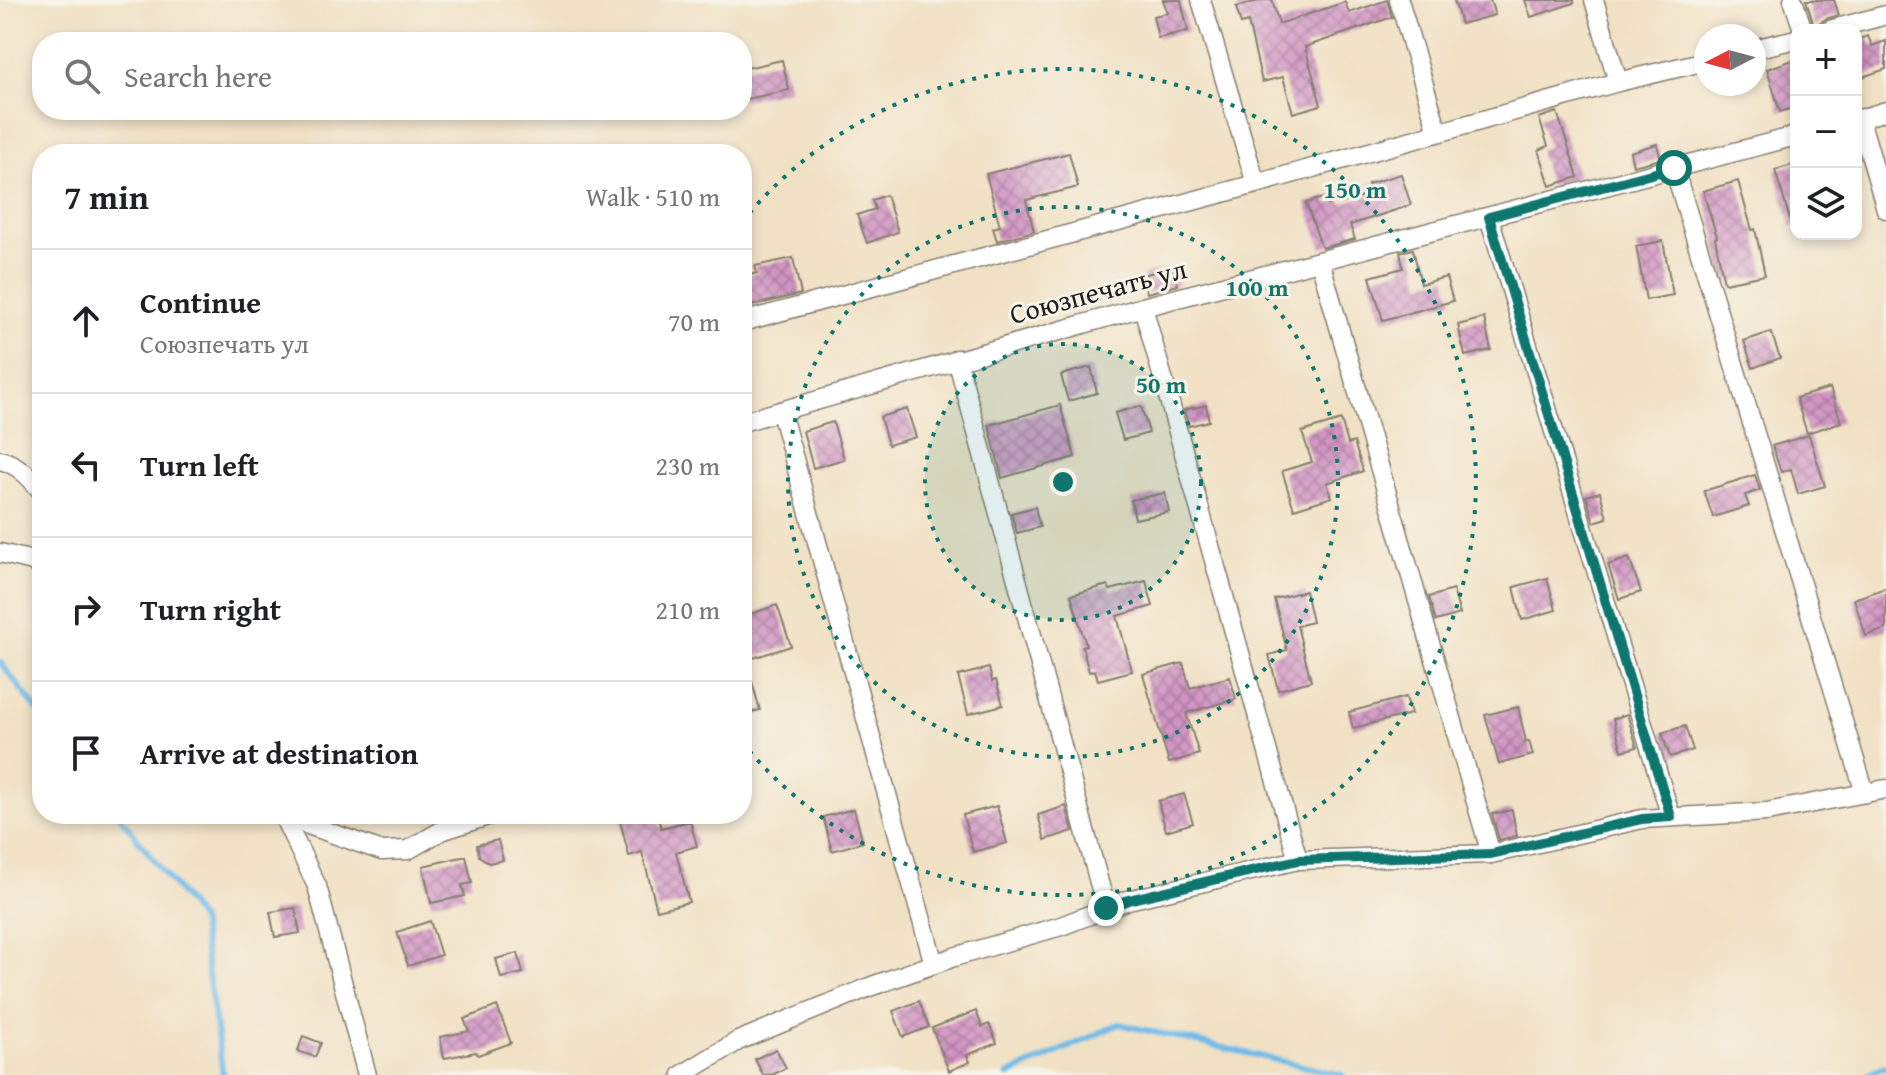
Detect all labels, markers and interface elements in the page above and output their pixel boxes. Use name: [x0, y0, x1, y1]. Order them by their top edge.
north arrow: [1694, 24, 1766, 96]
map controls: [1790, 24, 1862, 240]
button: +: [1790, 24, 1862, 96]
search box: [32, 32, 752, 120]
icon: search: [60, 54, 104, 98]
text: Search here: [124, 54, 272, 98]
button: −: [1790, 96, 1862, 168]
route start: [1656, 150, 1692, 186]
button: layers: [1790, 168, 1862, 240]
text: 7 min: [64, 172, 149, 221]
text: 150 m: [1323, 172, 1387, 207]
text: Walk · 510 m: [586, 177, 720, 216]
street label: Союзпечать ул: [1005, 247, 1191, 334]
text: 100 m: [1225, 270, 1289, 305]
text: Continue: [140, 280, 261, 324]
icon: ahead: [64, 299, 108, 343]
text: 70 m: [668, 302, 720, 341]
text: Союзпечать ул: [140, 324, 309, 363]
text: 50 m: [1136, 367, 1187, 402]
icon: left: [64, 443, 108, 487]
text: Turn left: [140, 443, 259, 487]
text: 230 m: [655, 446, 720, 485]
centre of rings: [1049, 468, 1077, 496]
icon: right: [64, 587, 108, 631]
text: Turn right: [140, 587, 281, 631]
text: 210 m: [655, 590, 720, 629]
icon: arrive: [64, 731, 108, 775]
text: Arrive at destination: [140, 731, 418, 775]
route end: [1088, 890, 1124, 926]

